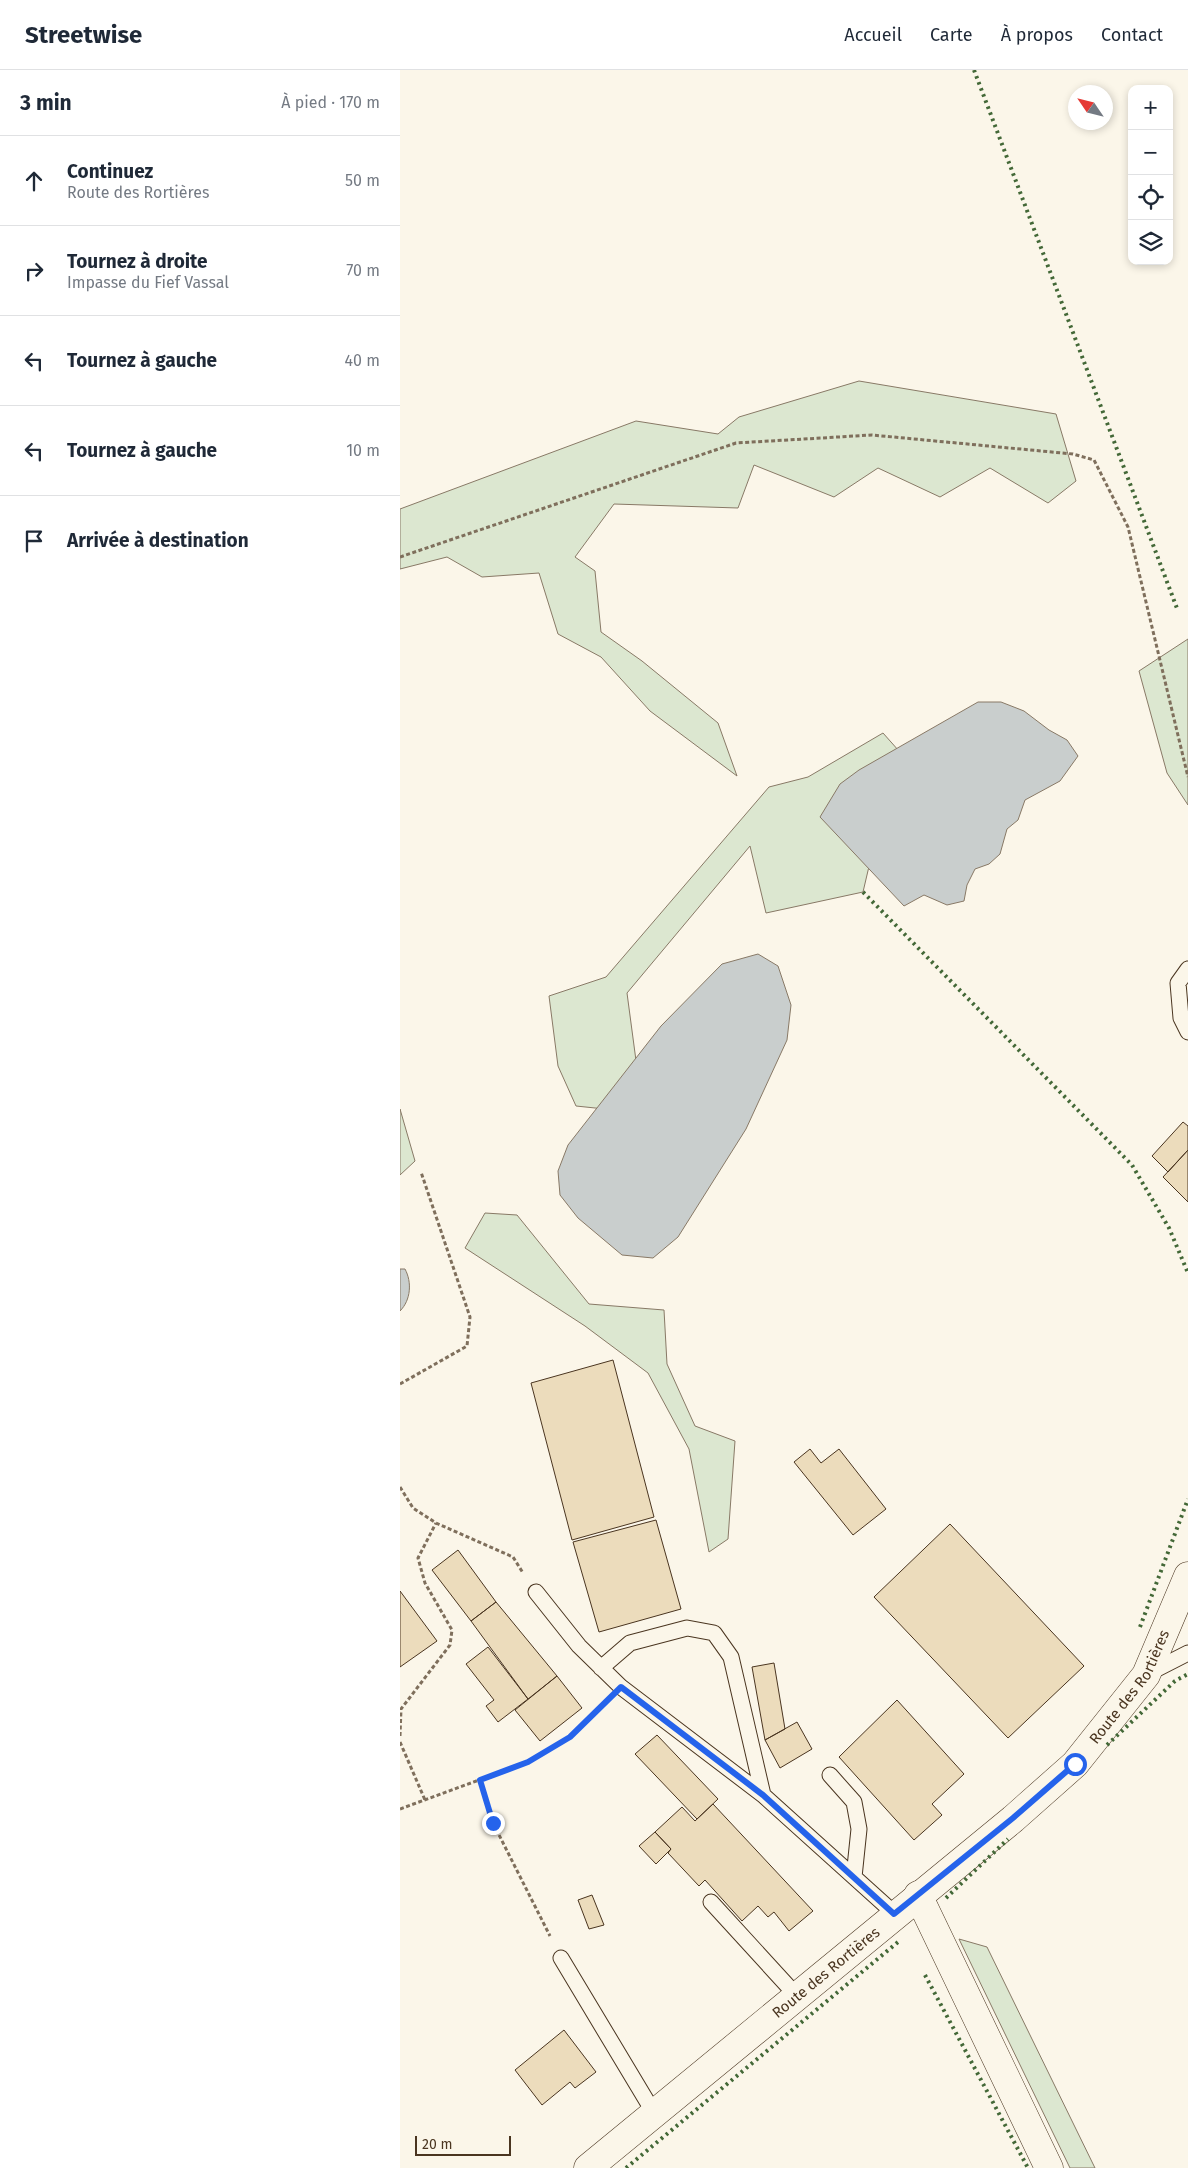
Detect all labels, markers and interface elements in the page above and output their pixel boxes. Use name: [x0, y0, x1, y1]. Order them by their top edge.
text: Streetwise: [25, 21, 142, 49]
text: Accueil: [844, 24, 902, 46]
text: Carte: [930, 24, 973, 46]
text: À propos: [1001, 24, 1073, 46]
text: Contact: [1101, 24, 1163, 46]
north arrow: [1068, 85, 1113, 130]
map controls: [1128, 85, 1173, 265]
button: +: [1128, 85, 1173, 130]
text: 3 min: [20, 90, 72, 116]
text: À pied · 170 m: [281, 93, 380, 112]
button: −: [1128, 130, 1173, 175]
text: Continuez: [67, 160, 153, 183]
icon: ahead: [20, 167, 48, 195]
text: 50 m: [345, 171, 380, 190]
button: locate: [1128, 175, 1173, 220]
text: Route des Rortières: [67, 183, 209, 202]
button: layers: [1128, 220, 1173, 265]
text: Tournez à droite: [67, 250, 208, 273]
icon: right: [20, 257, 48, 285]
text: 70 m: [346, 261, 380, 280]
text: Impasse du Fief Vassal: [67, 273, 229, 292]
icon: left: [20, 347, 48, 375]
text: Tournez à gauche: [67, 349, 217, 372]
text: 40 m: [345, 351, 380, 370]
icon: left: [20, 437, 48, 465]
text: Tournez à gauche: [67, 439, 217, 462]
text: 10 m: [346, 441, 380, 460]
icon: arrive: [20, 527, 48, 555]
text: Arrivée à destination: [67, 529, 249, 552]
street label: Route des Rortières: [1086, 1627, 1173, 1747]
route start: [1064, 1753, 1087, 1776]
route end: [482, 1812, 505, 1835]
street label: Route des Rortières: [769, 1923, 883, 2022]
scale bar: [415, 2133, 511, 2156]
text: 20 m: [422, 2136, 452, 2153]

